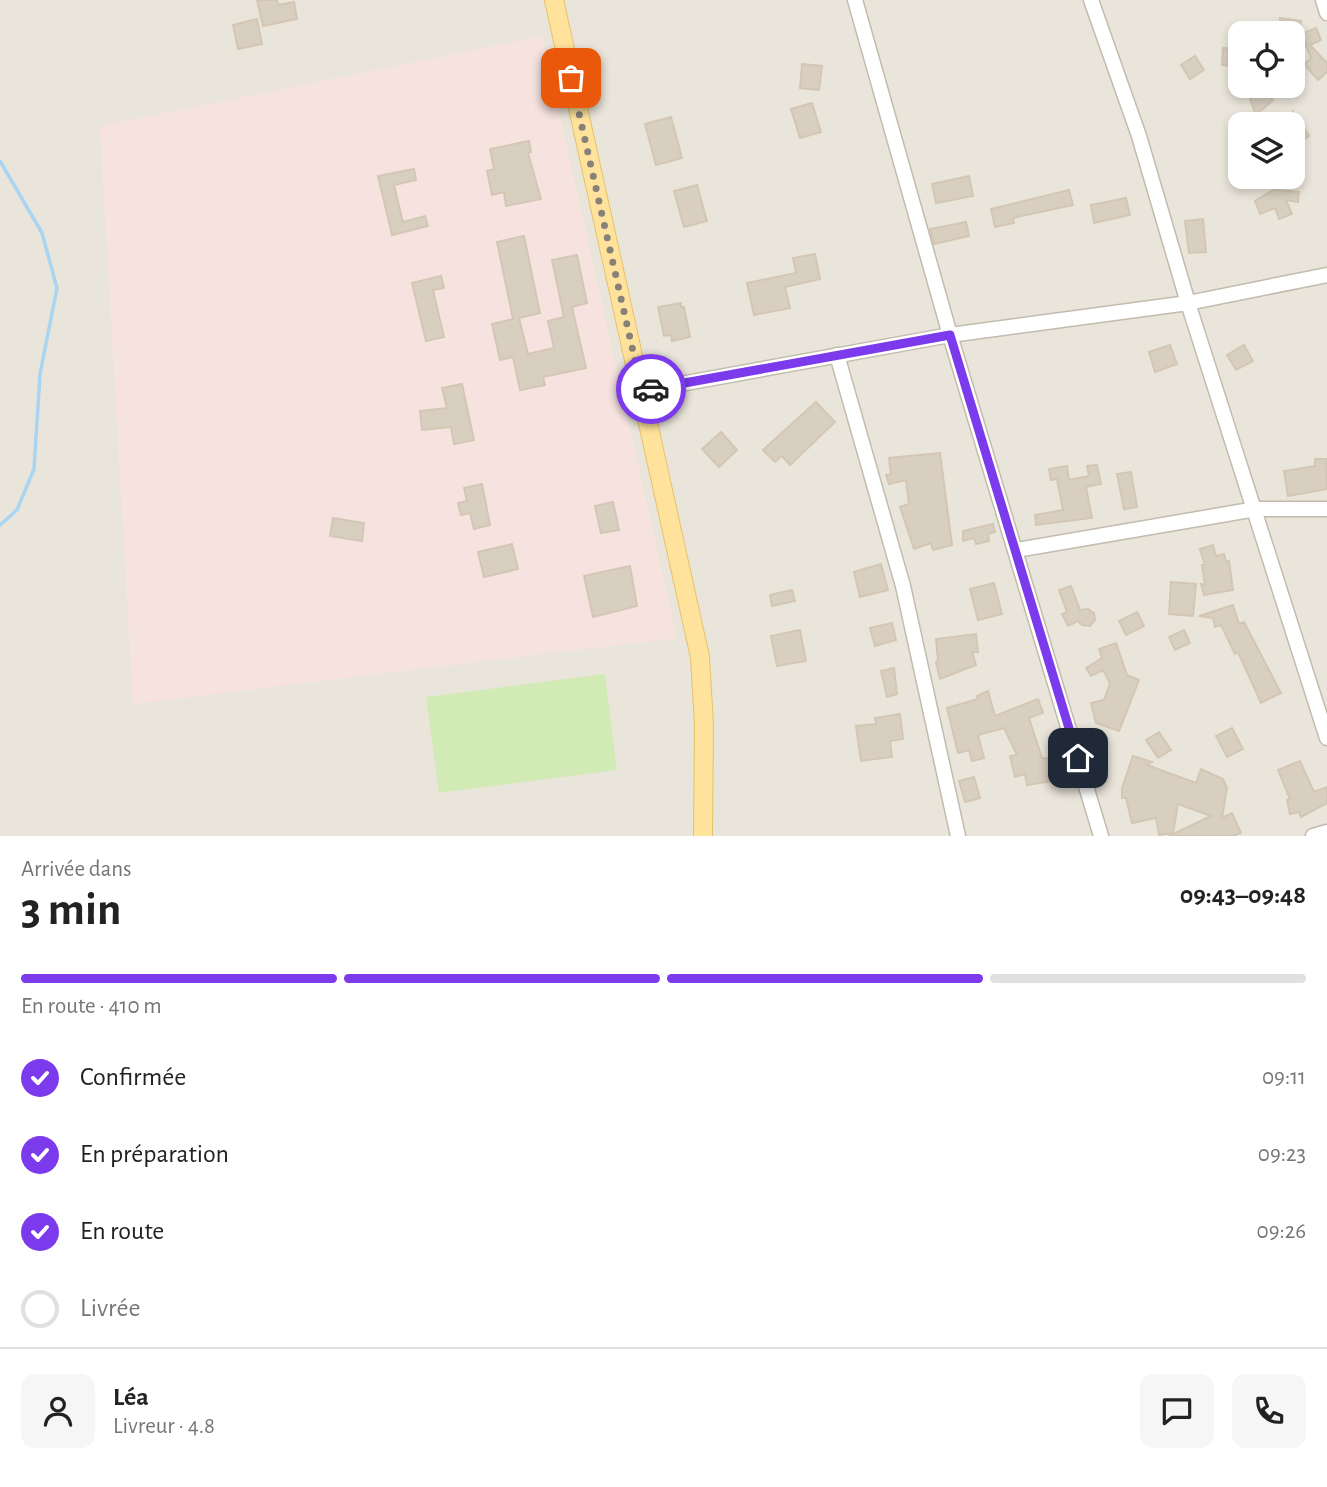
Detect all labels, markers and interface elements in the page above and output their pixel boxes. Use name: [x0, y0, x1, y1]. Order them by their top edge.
map controls: [1228, 21, 1305, 189]
button: locate: [1228, 21, 1305, 98]
pin: [541, 48, 601, 108]
icon: bag: [552, 59, 590, 97]
button: layers: [1228, 112, 1305, 189]
courier: [616, 354, 686, 424]
icon: car: [632, 370, 670, 408]
pin: [1048, 728, 1108, 788]
icon: home: [1059, 739, 1097, 777]
text: Arrivée dans: [21, 858, 132, 881]
text: 09:43–09:48: [1180, 882, 1306, 908]
text: 3 min: [21, 887, 121, 933]
text: En route · 410 m: [21, 995, 162, 1018]
icon: check: [21, 1059, 59, 1097]
text: Confirmée: [80, 1064, 186, 1090]
text: 09:11: [1262, 1066, 1306, 1089]
icon: check: [21, 1136, 59, 1174]
text: En préparation: [80, 1141, 229, 1167]
text: 09:23: [1258, 1143, 1306, 1166]
icon: check: [21, 1213, 59, 1251]
text: En route: [80, 1218, 164, 1244]
text: 09:26: [1257, 1220, 1306, 1243]
text: Livrée: [80, 1295, 140, 1321]
button: person: [21, 1374, 95, 1448]
button: chat: [1140, 1374, 1214, 1448]
button: phone: [1232, 1374, 1306, 1448]
text: Léa: [113, 1384, 149, 1410]
text: Livreur · 4.8: [113, 1415, 215, 1438]

